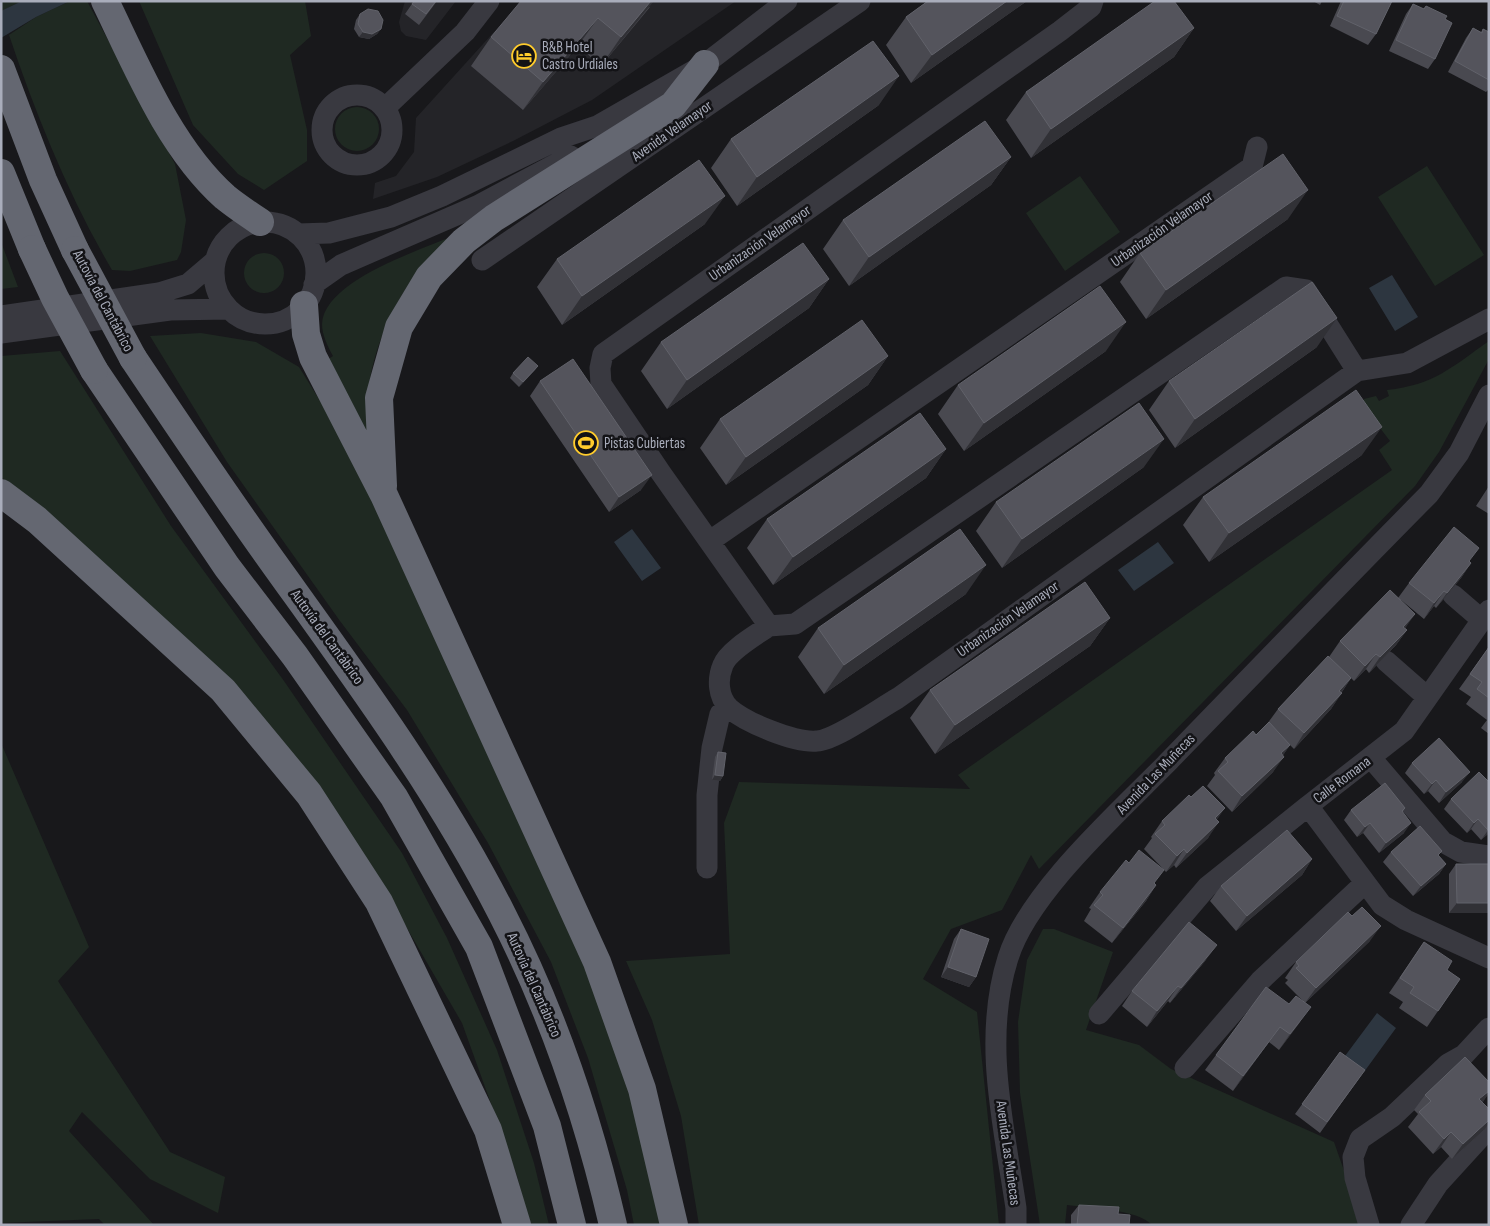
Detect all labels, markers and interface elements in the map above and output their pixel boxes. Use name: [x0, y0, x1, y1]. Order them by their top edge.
place label: B&B Hotel Castro Urdiales: [542, 38, 618, 74]
hotel icon: B&B Hotel Castro Urdiales: [511, 43, 537, 69]
street label: Avenida Velamayor: [627, 96, 716, 166]
street label: Urbanización Velamayor: [1107, 186, 1217, 271]
street label: Urbanización Velamayor: [705, 200, 815, 285]
street label: Autovía del Cantábrico: [68, 246, 138, 355]
sports icon: Pistas Cubiertas: [573, 430, 599, 456]
place label: Pistas Cubiertas: [604, 434, 685, 453]
street label: Urbanización Velamayor: [953, 576, 1063, 661]
street label: Autovía del Cantábrico: [286, 585, 368, 688]
street label: Avenida Las Muñecas: [1112, 730, 1199, 819]
street label: Calle Romana: [1309, 752, 1375, 808]
street label: Autovía del Cantábrico: [502, 929, 566, 1040]
street label: Avenida Las Muñecas: [991, 1099, 1025, 1206]

